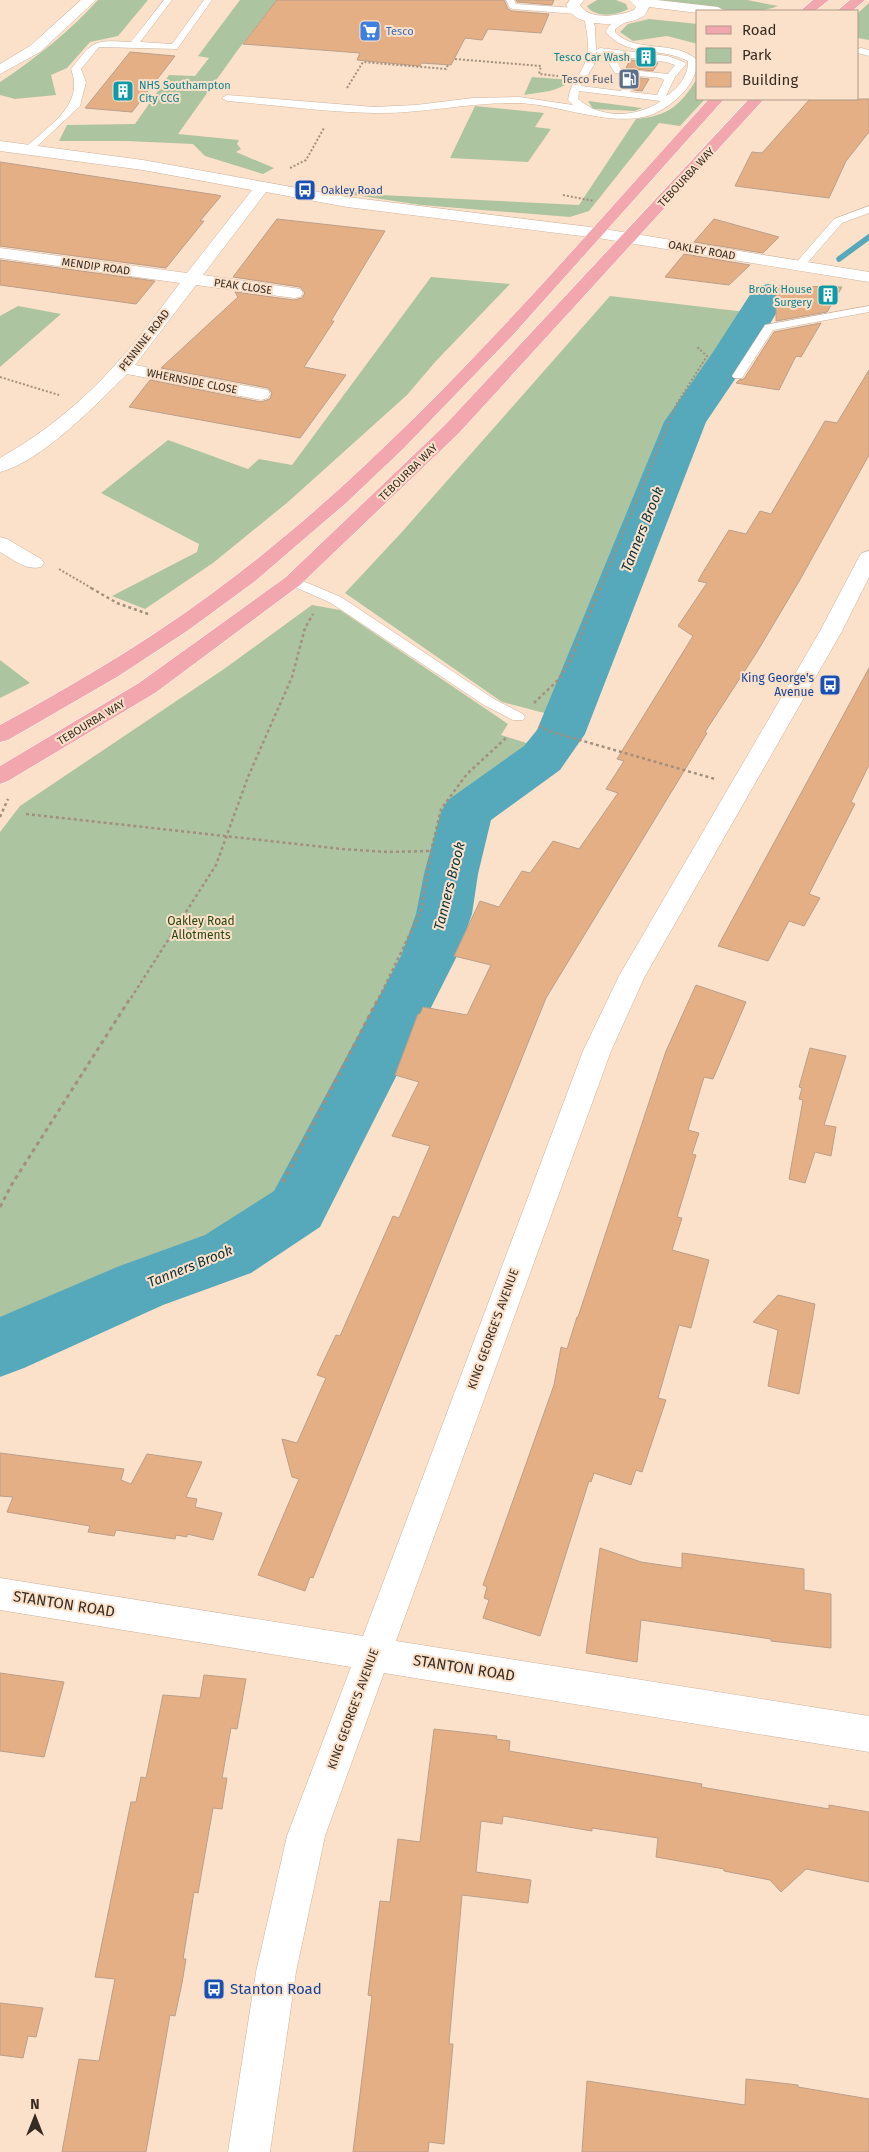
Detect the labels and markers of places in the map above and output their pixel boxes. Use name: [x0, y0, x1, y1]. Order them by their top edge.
supermarket icon: Tesco: [358, 19, 382, 43]
place label: Tesco: [386, 25, 414, 38]
building icon: Tesco Car Wash: [634, 45, 658, 69]
place label: Tesco Car Wash: [554, 51, 630, 64]
fuel station icon: Tesco Fuel: [617, 67, 641, 91]
place label: Tesco Fuel: [562, 73, 613, 86]
building icon: NHS Southampton City CCG: [111, 79, 135, 103]
place label: NHS Southampton City CCG: [139, 79, 231, 105]
bus stop icon: Oakley Road: [293, 178, 317, 202]
place label: Oakley Road: [321, 184, 383, 197]
place label: Brook House Surgery: [749, 283, 813, 309]
building icon: Brook House Surgery: [816, 283, 840, 307]
place label: King George's Avenue: [741, 671, 814, 699]
bus stop icon: King George's Avenue: [818, 673, 842, 697]
bus stop icon: Stanton Road: [202, 1977, 226, 2001]
place label: Stanton Road: [230, 1980, 322, 1998]

